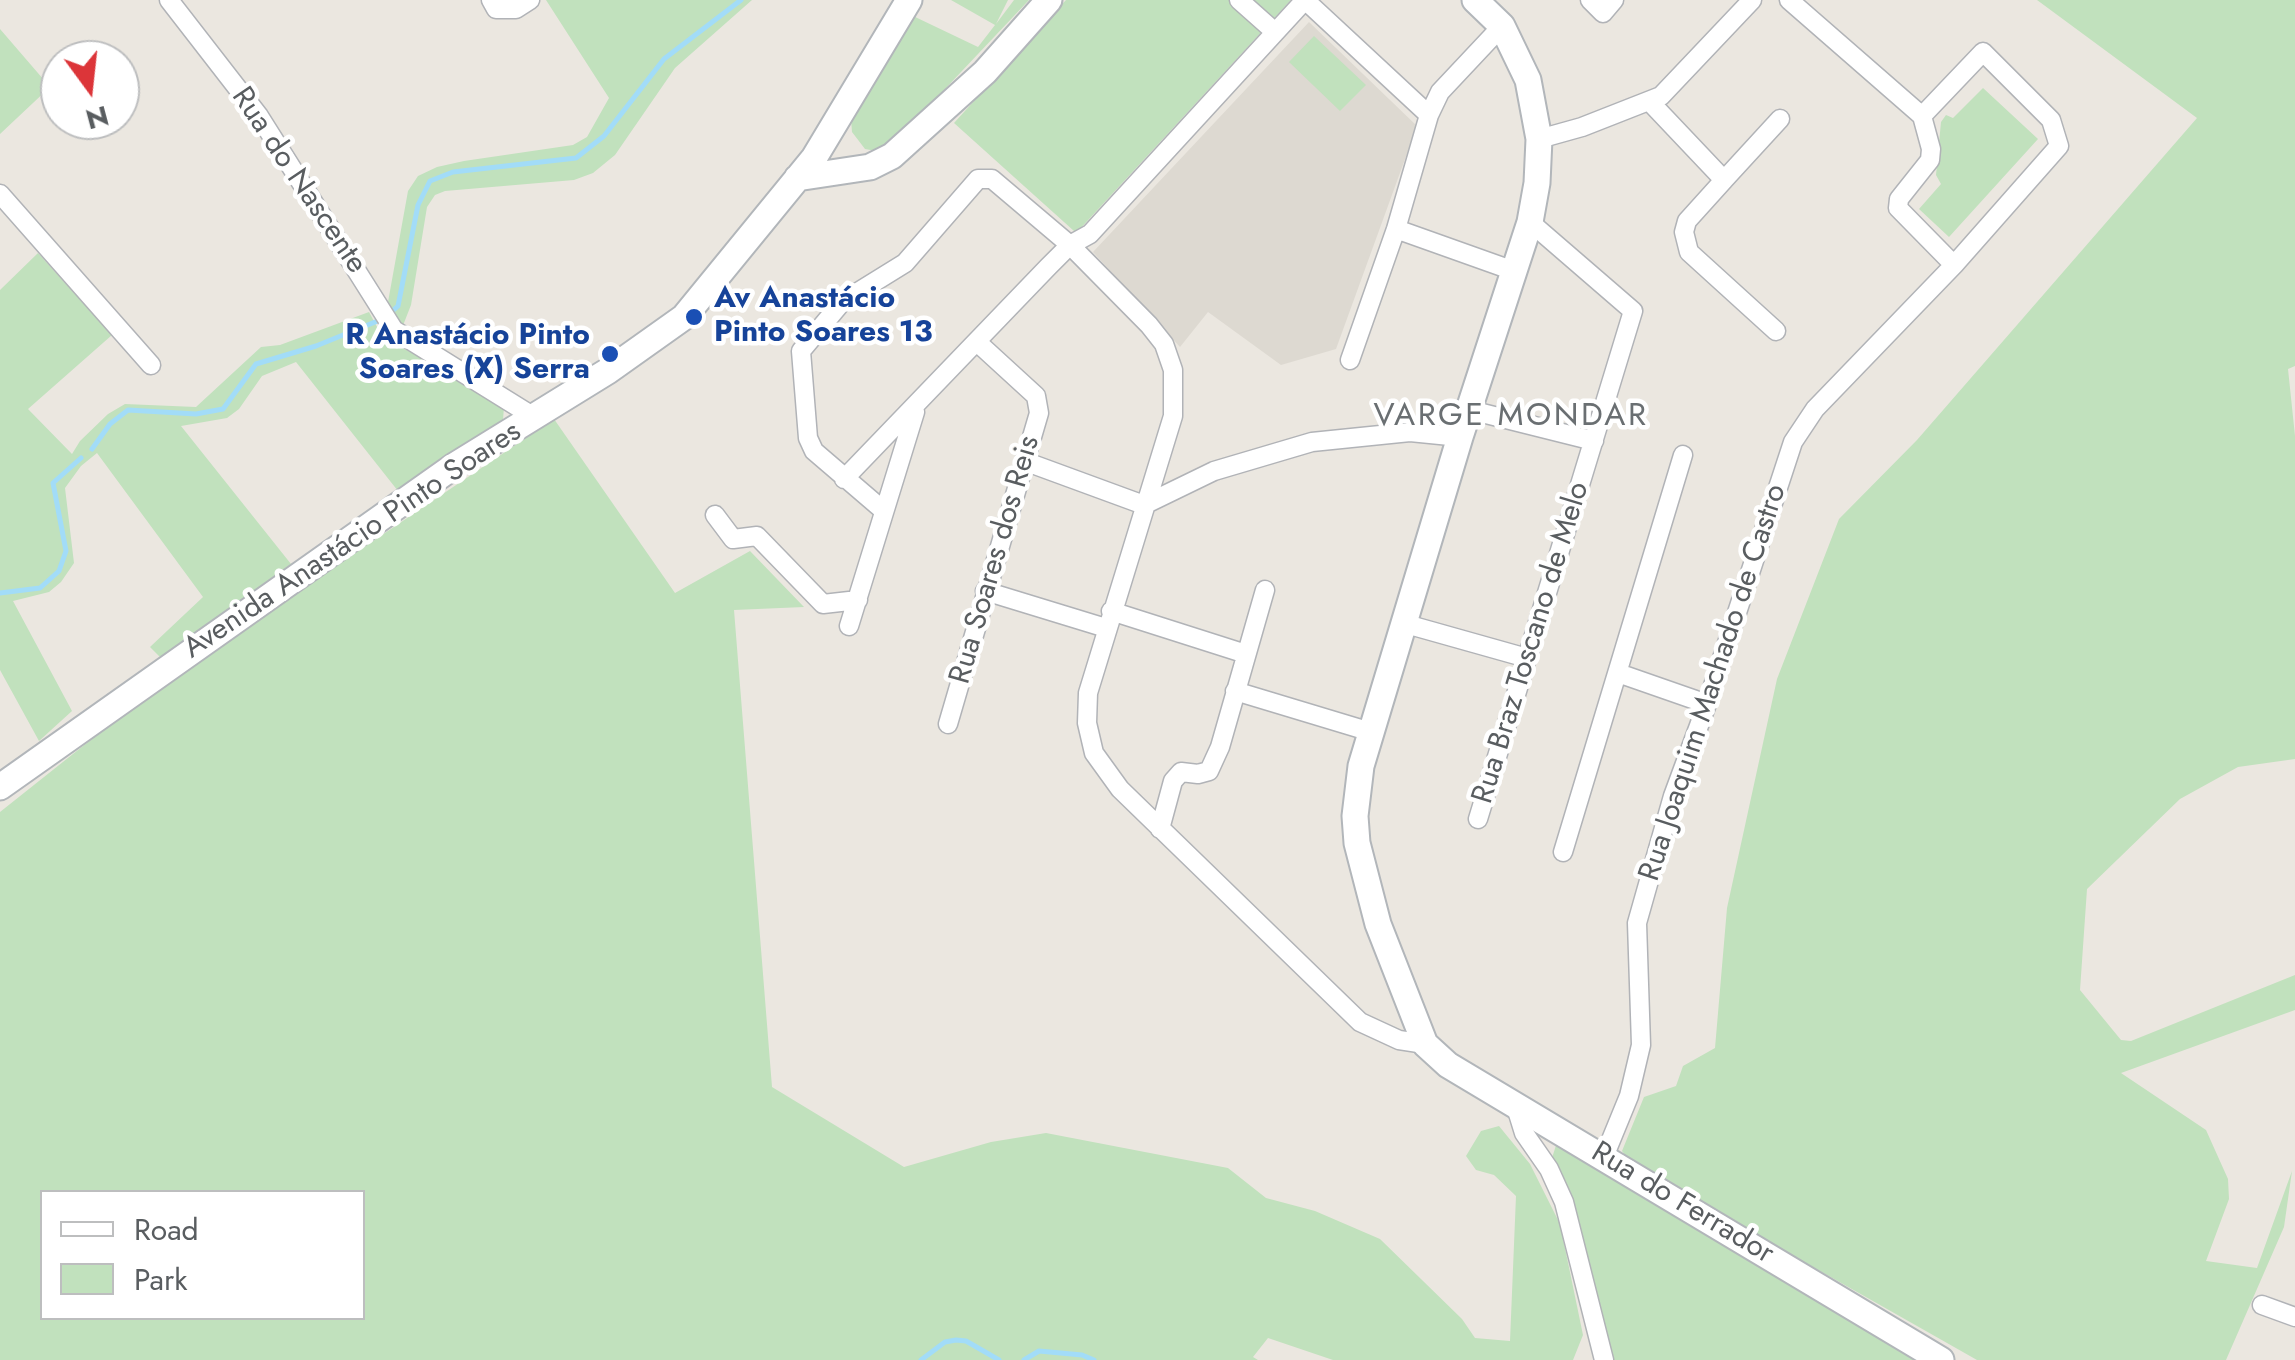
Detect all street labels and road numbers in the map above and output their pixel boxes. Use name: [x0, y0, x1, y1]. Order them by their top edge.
street label: Rua do Nascente: [223, 81, 373, 281]
street label: Avenida Anastácio Pinto Soares: [177, 414, 529, 668]
street label: Rua Soares dos Reis: [943, 432, 1049, 688]
street label: Rua Braz Toscano de Melo: [1466, 478, 1598, 808]
street label: Rua Joaquim Machado de Castro: [1633, 480, 1795, 886]
street label: Rua do Ferrador: [1584, 1135, 1780, 1273]

